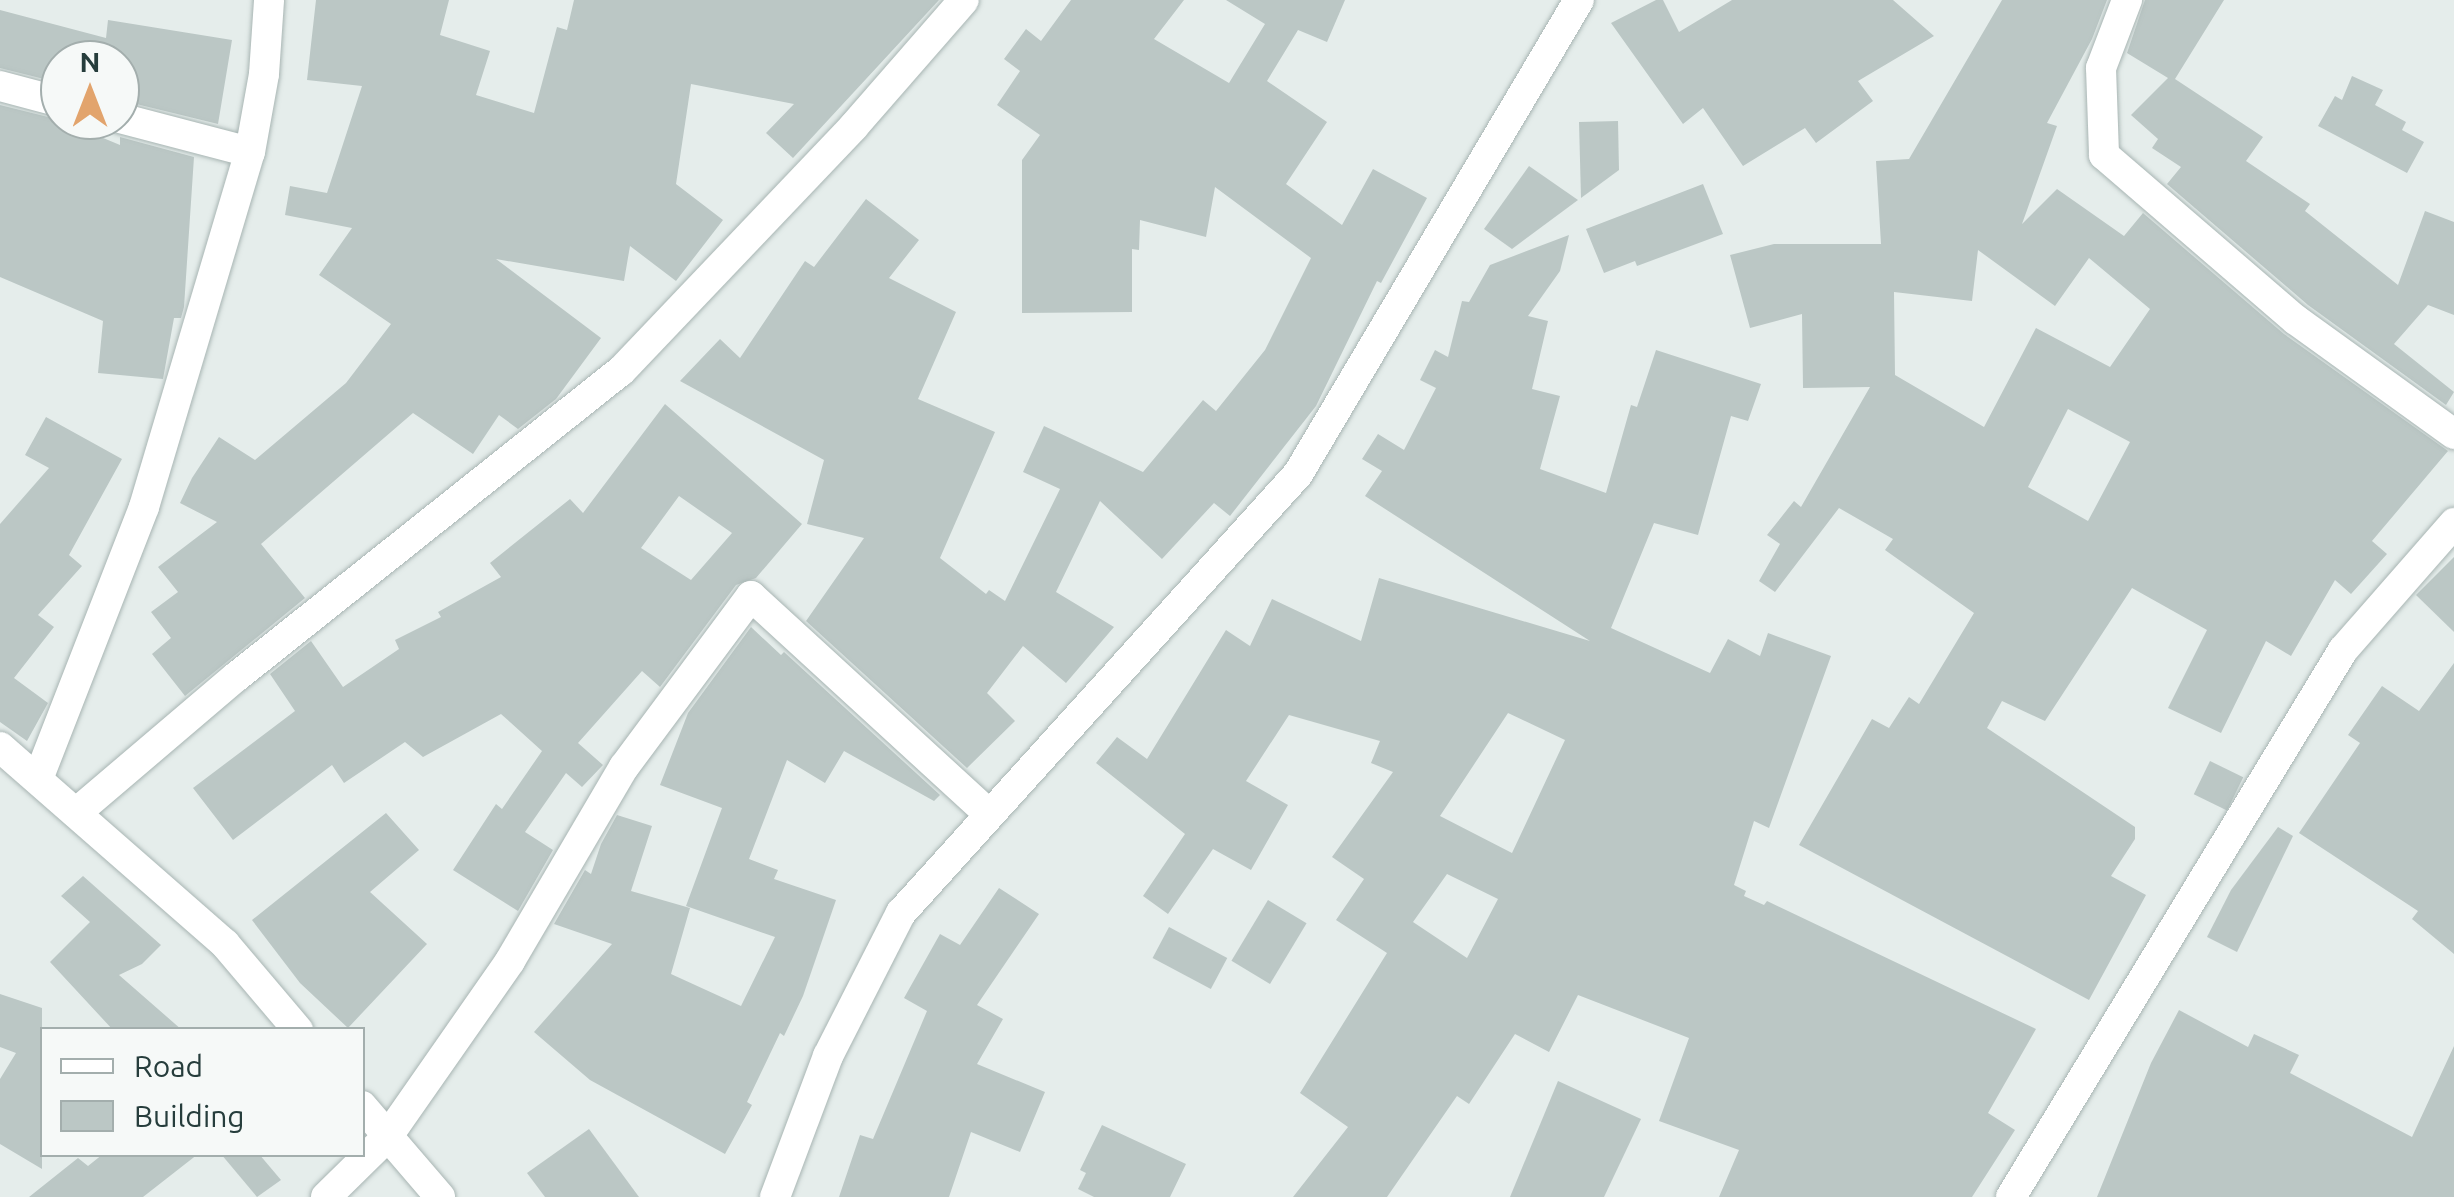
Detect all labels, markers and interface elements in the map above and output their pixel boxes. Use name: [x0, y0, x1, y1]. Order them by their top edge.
north arrow: [40, 40, 140, 140]
text: N: [80, 46, 100, 77]
legend: [40, 1027, 365, 1157]
text: Road: [134, 1049, 203, 1083]
text: Building: [134, 1099, 245, 1133]

